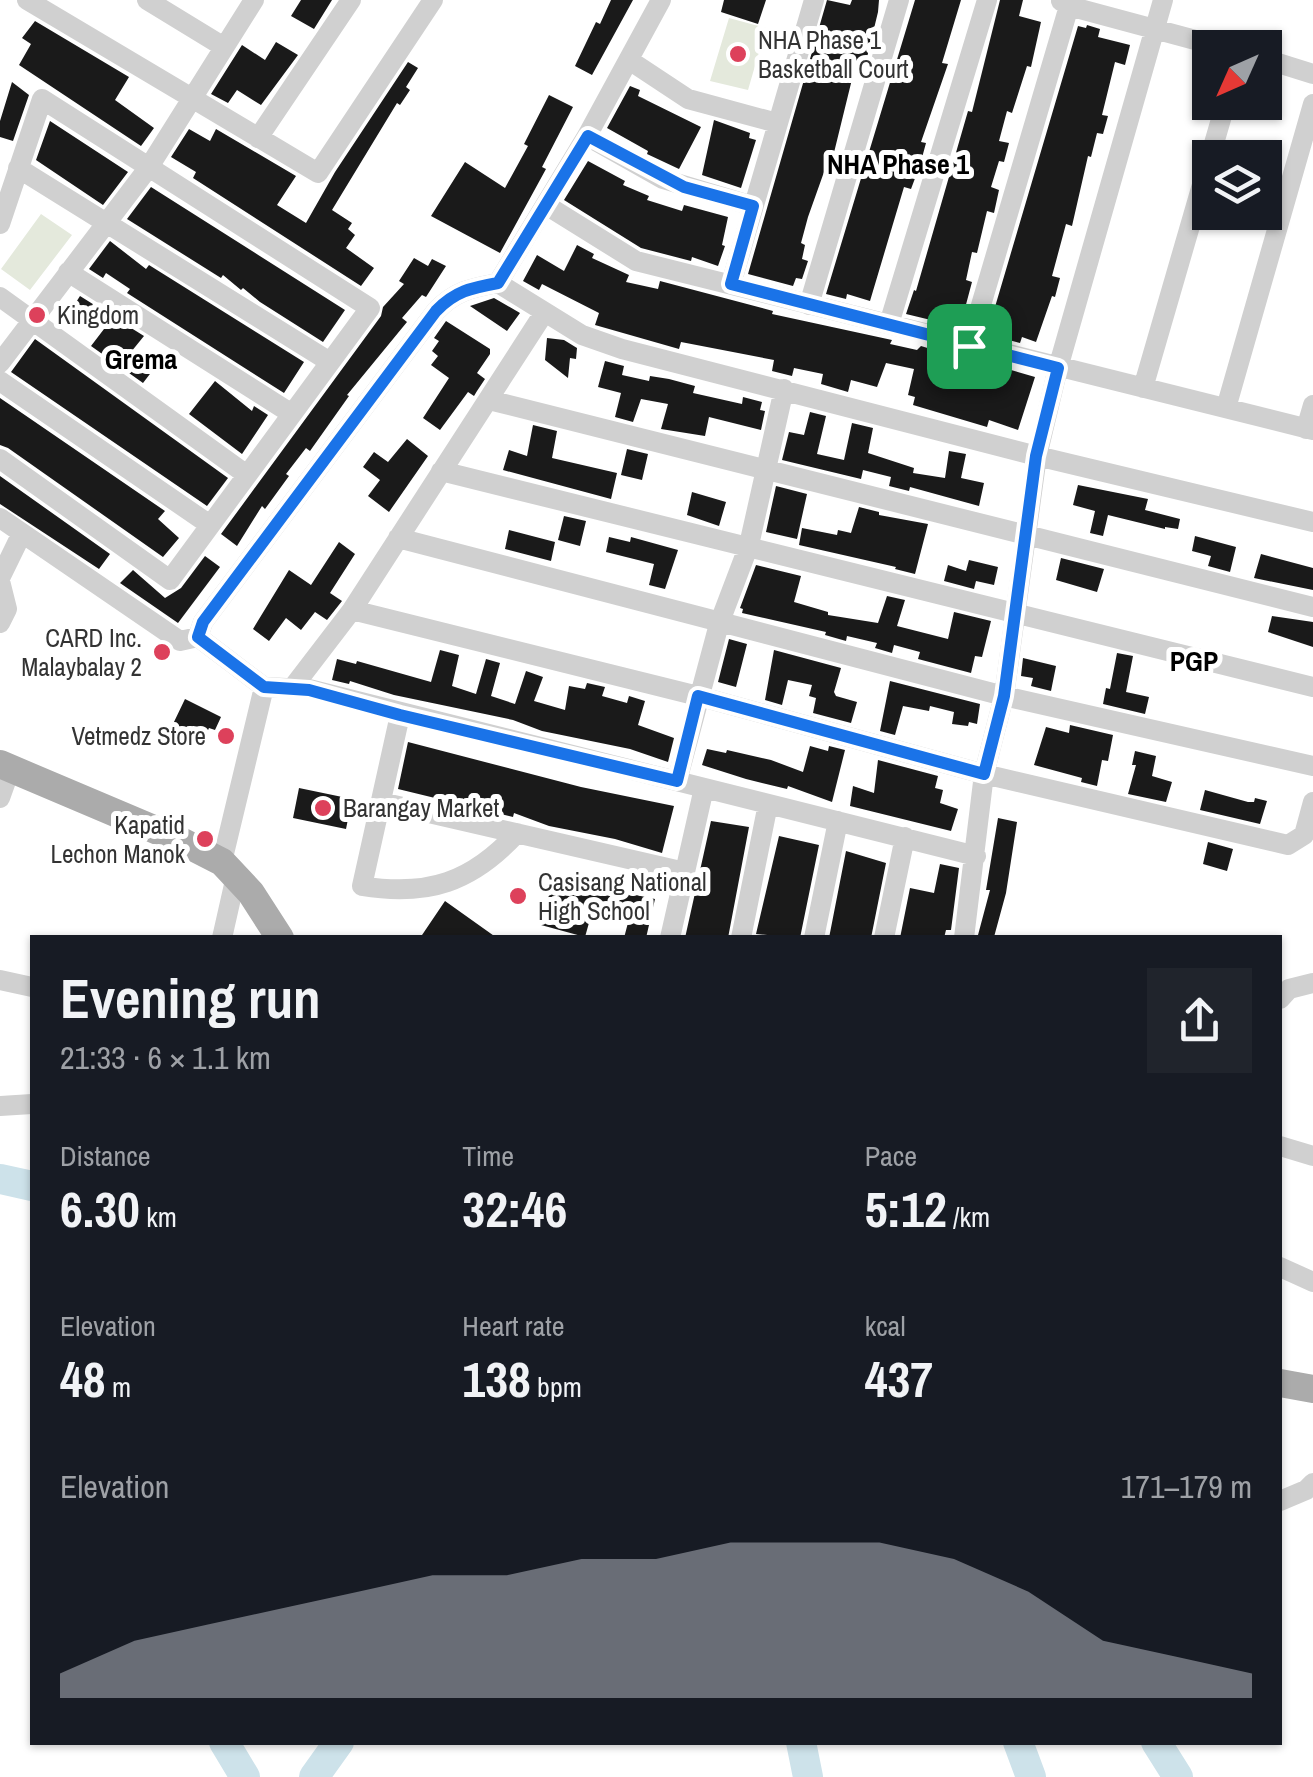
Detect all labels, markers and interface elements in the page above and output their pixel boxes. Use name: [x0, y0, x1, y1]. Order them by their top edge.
place label: NHA Phase 1 Basketball Court: [758, 23, 909, 86]
north arrow: [1192, 30, 1282, 120]
map controls: [1192, 30, 1282, 230]
marker: NHA Phase 1 Basketball Court: [727, 43, 749, 65]
button: layers: [1192, 140, 1282, 230]
district label: NHA Phase 1: [827, 145, 969, 183]
place label: Kingdom: [57, 298, 139, 332]
marker: Kingdom: [26, 304, 48, 326]
pin: [927, 304, 1012, 389]
icon: arrive: [942, 319, 997, 374]
district label: Grema: [105, 340, 178, 378]
place label: CARD Inc. Malaybalay 2: [21, 621, 142, 684]
marker: CARD Inc. Malaybalay 2: [151, 641, 173, 663]
district label: PGP: [1170, 642, 1218, 680]
place label: Vetmedz Store: [72, 719, 206, 753]
marker: Vetmedz Store: [215, 725, 237, 747]
place label: Barangay Market: [343, 791, 499, 825]
marker: Barangay Market: [312, 797, 334, 819]
place label: Kapatid Lechon Manok: [51, 808, 186, 871]
marker: Kapatid Lechon Manok: [194, 828, 216, 850]
place label: Casisang National High School: [538, 865, 707, 928]
marker: Casisang National High School: [507, 885, 529, 907]
text: Evening run: [60, 961, 321, 1035]
button: share: [1147, 968, 1252, 1073]
text: 21:33 · 6 × 1.1 km: [60, 1036, 271, 1079]
text: Distance: [60, 1137, 151, 1175]
text: Time: [462, 1137, 514, 1175]
text: Pace: [865, 1137, 917, 1175]
text: 6.30: [60, 1175, 140, 1243]
text: 32:46: [462, 1175, 567, 1243]
text: 5:12: [865, 1175, 947, 1243]
text: km: [140, 1198, 177, 1236]
text: /km: [947, 1198, 990, 1236]
text: Elevation: [60, 1307, 156, 1345]
text: Heart rate: [462, 1307, 564, 1345]
text: kcal: [865, 1307, 905, 1345]
text: 48: [60, 1345, 106, 1413]
text: 138: [462, 1345, 531, 1413]
text: 437: [865, 1345, 933, 1413]
text: m: [106, 1368, 131, 1406]
text: bpm: [531, 1368, 582, 1406]
text: Elevation: [60, 1465, 169, 1508]
text: 171–179 m: [1121, 1465, 1252, 1508]

